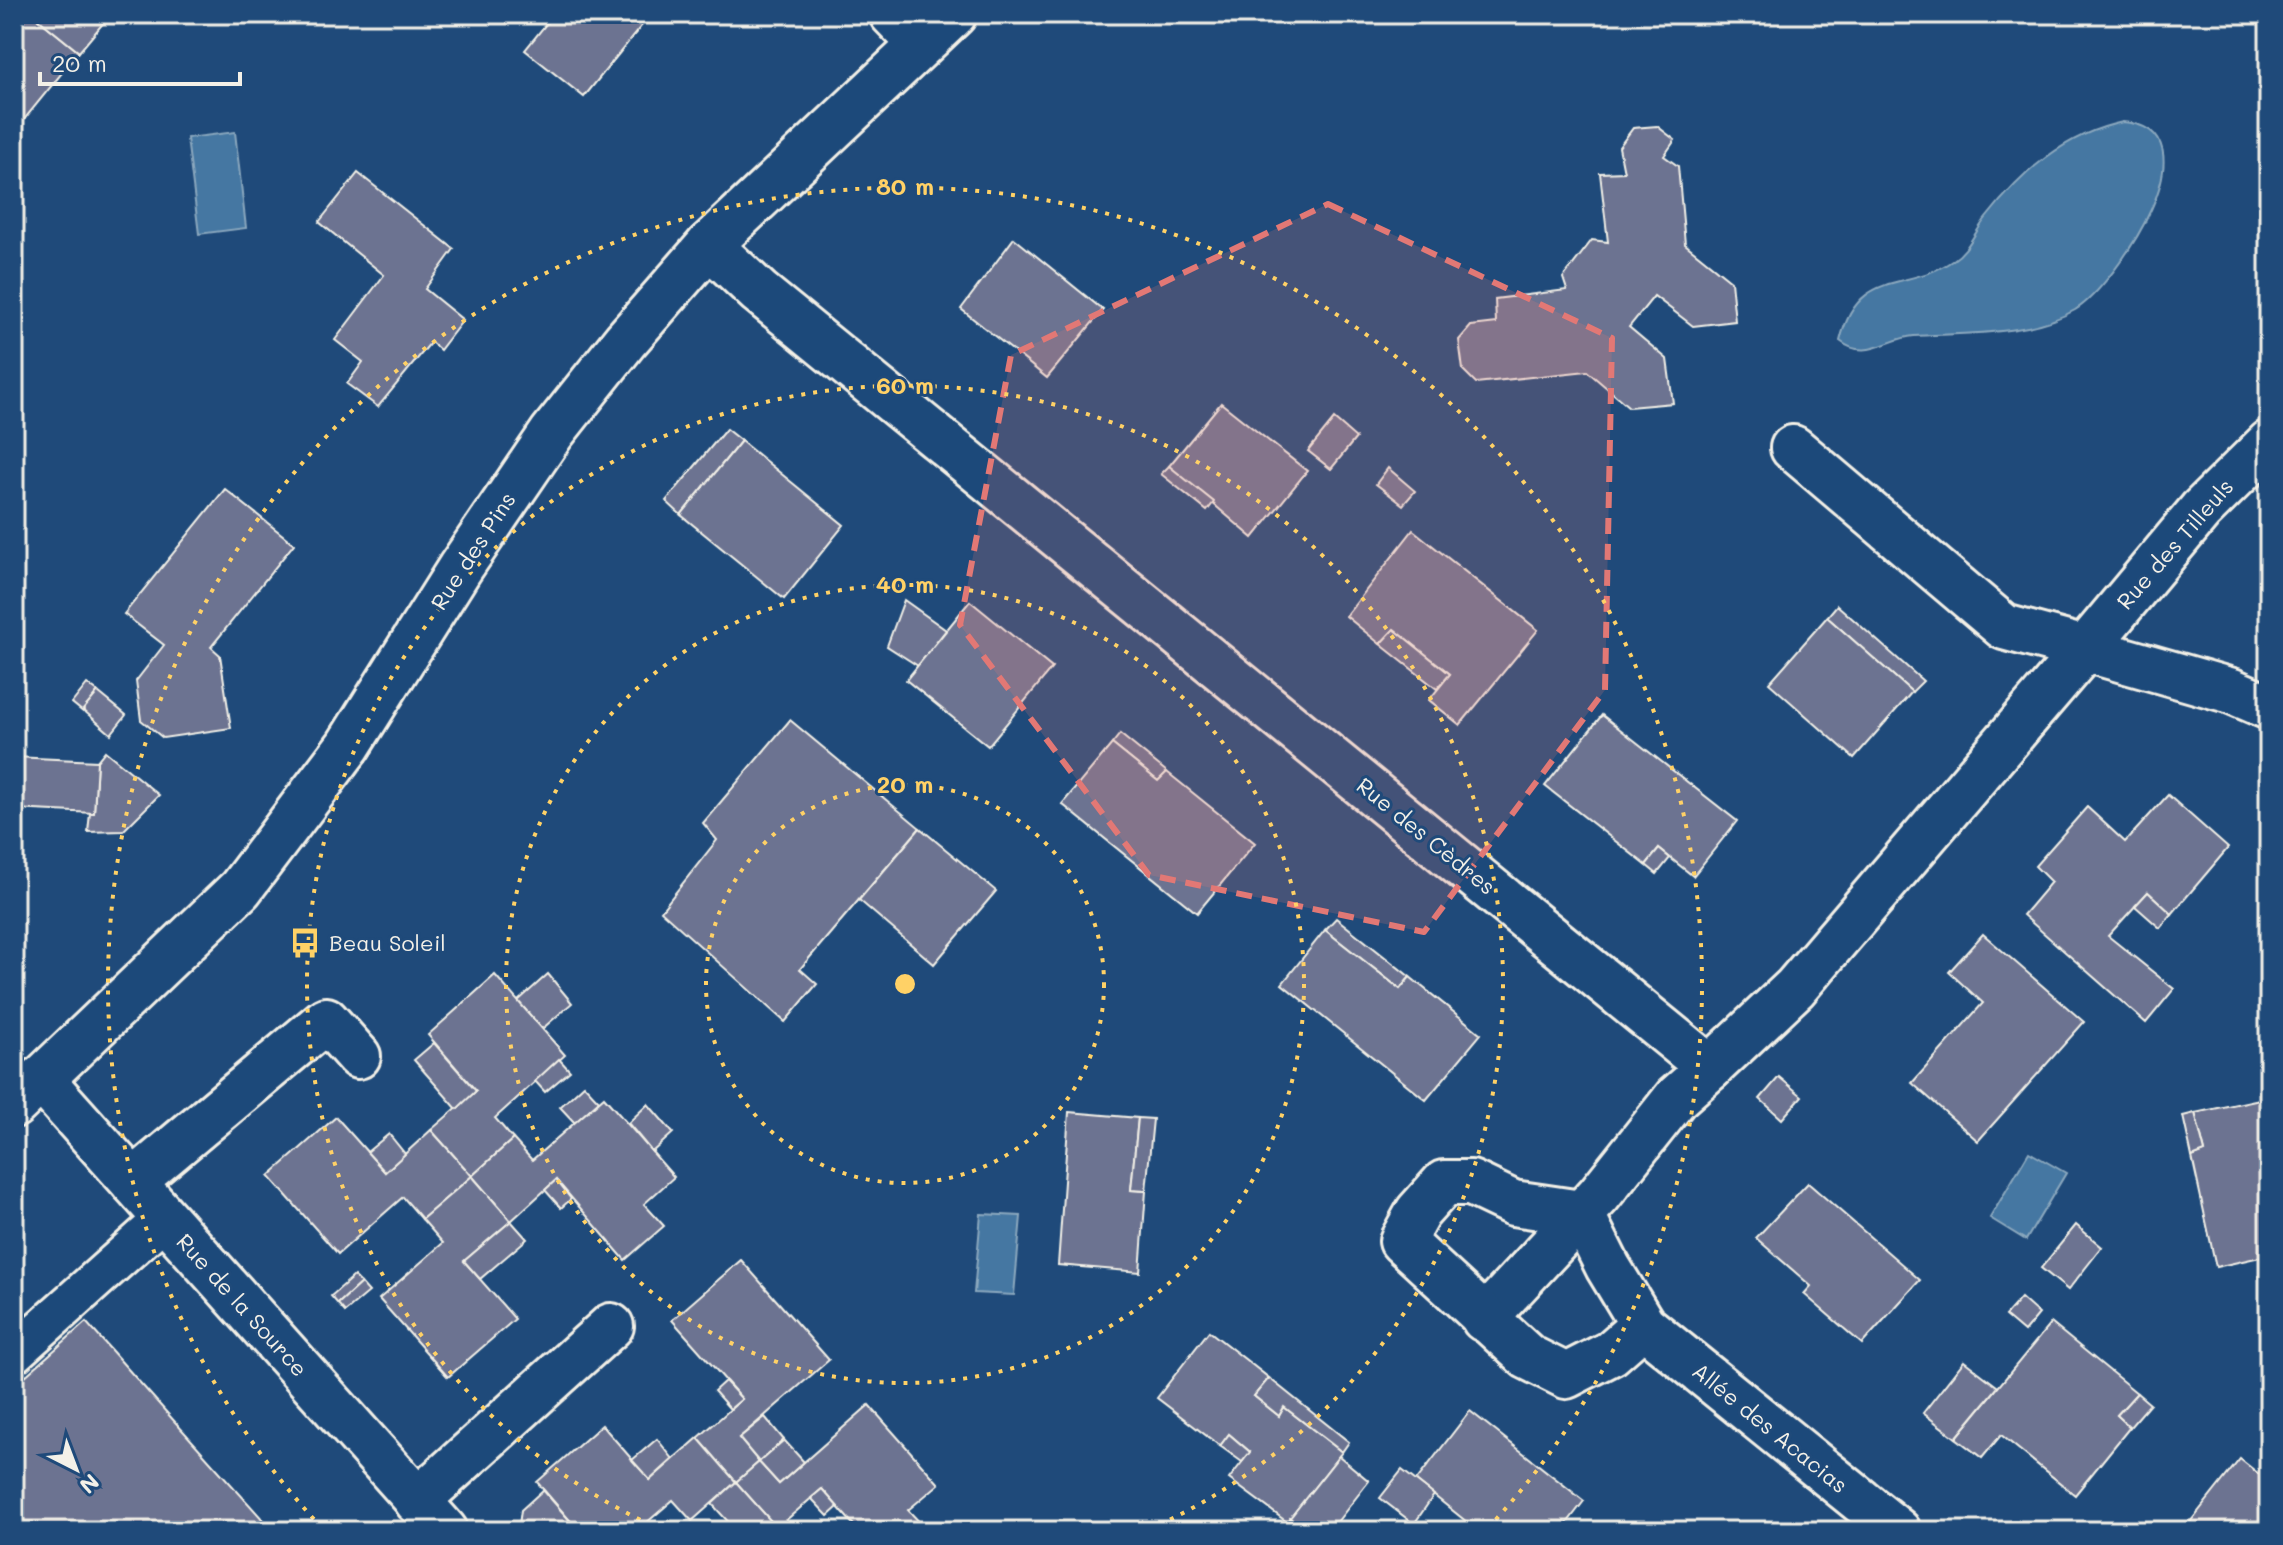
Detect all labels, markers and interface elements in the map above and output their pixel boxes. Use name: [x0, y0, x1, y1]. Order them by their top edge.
scale bar: [40, 36, 240, 86]
text: 20 m: [52, 47, 107, 78]
text: 80 m: [876, 170, 934, 201]
text: 60 m: [876, 369, 934, 400]
street label: Rue des Tilleuls: [2110, 472, 2239, 615]
street label: Rue des Pins: [424, 486, 522, 615]
text: 40 m: [876, 568, 934, 599]
text: 20 m: [877, 768, 933, 799]
street label: Rue des Cèdres: [1351, 771, 1502, 901]
bus stop icon: Beau Soleil: [288, 926, 322, 960]
place label: Beau Soleil: [329, 928, 446, 957]
centre of rings: [891, 970, 919, 998]
street label: Rue de la Source: [170, 1227, 314, 1382]
street label: Allée des Acacias: [1687, 1356, 1854, 1499]
north arrow: [36, 1429, 116, 1509]
text: N: [74, 1468, 106, 1501]

